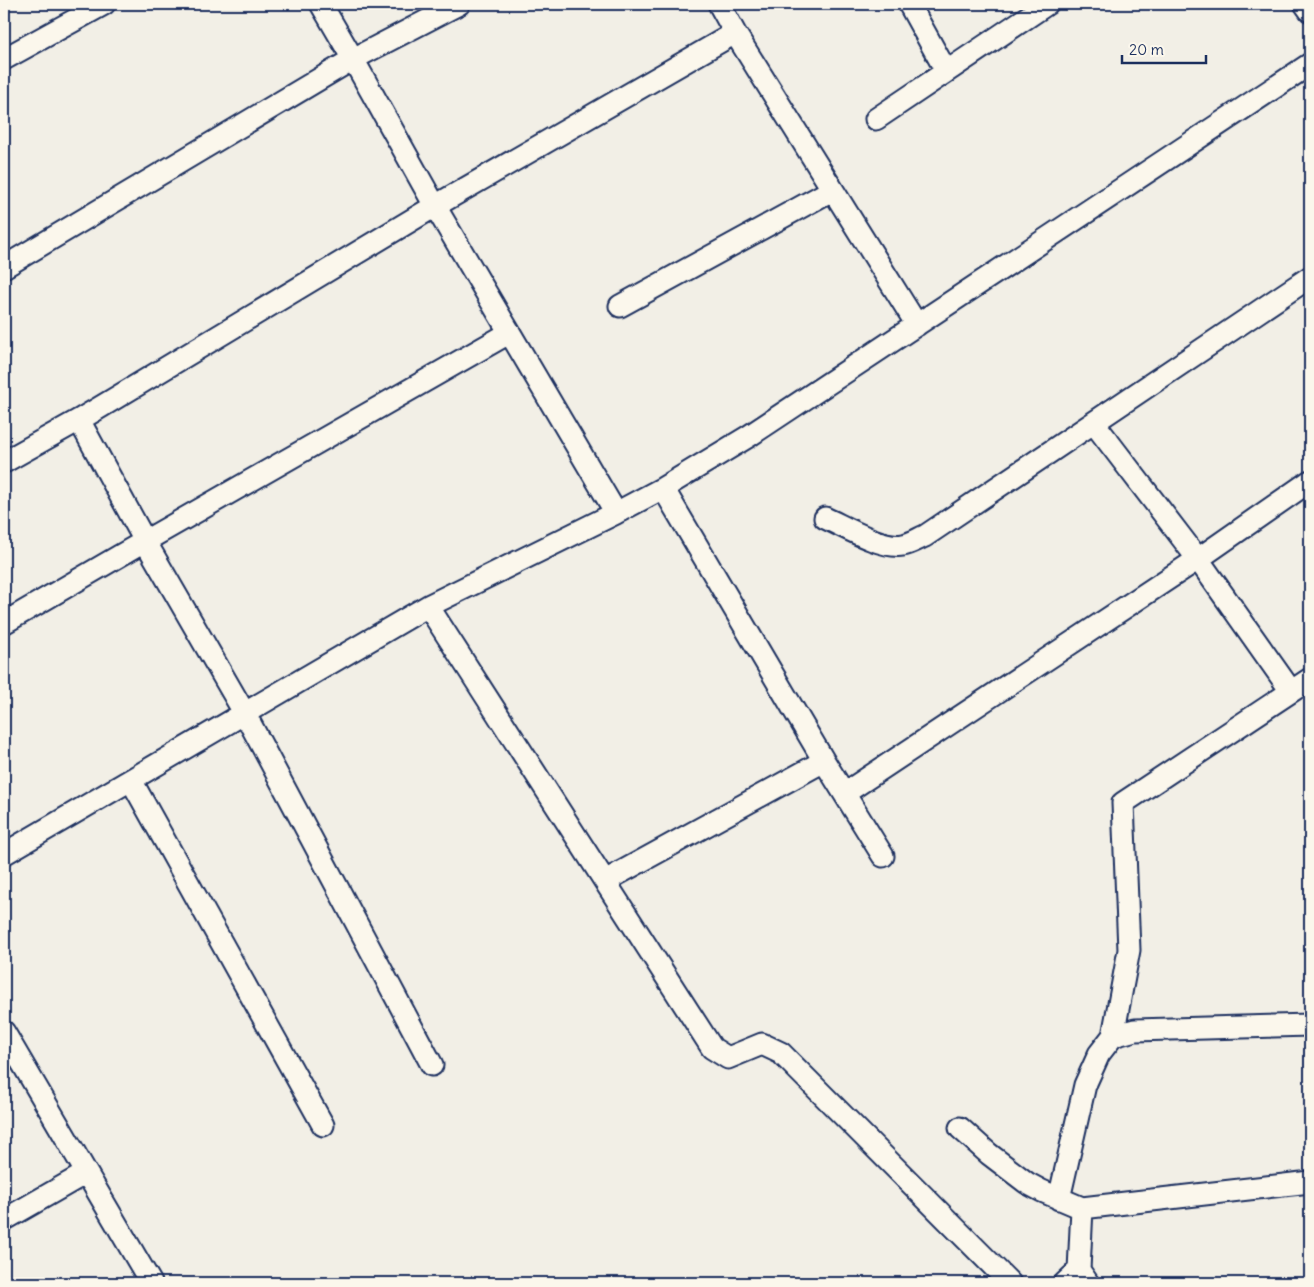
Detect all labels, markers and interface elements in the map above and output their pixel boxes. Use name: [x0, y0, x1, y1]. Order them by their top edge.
scale bar: [1122, 32, 1205, 64]
text: 20 m: [1129, 40, 1164, 59]

